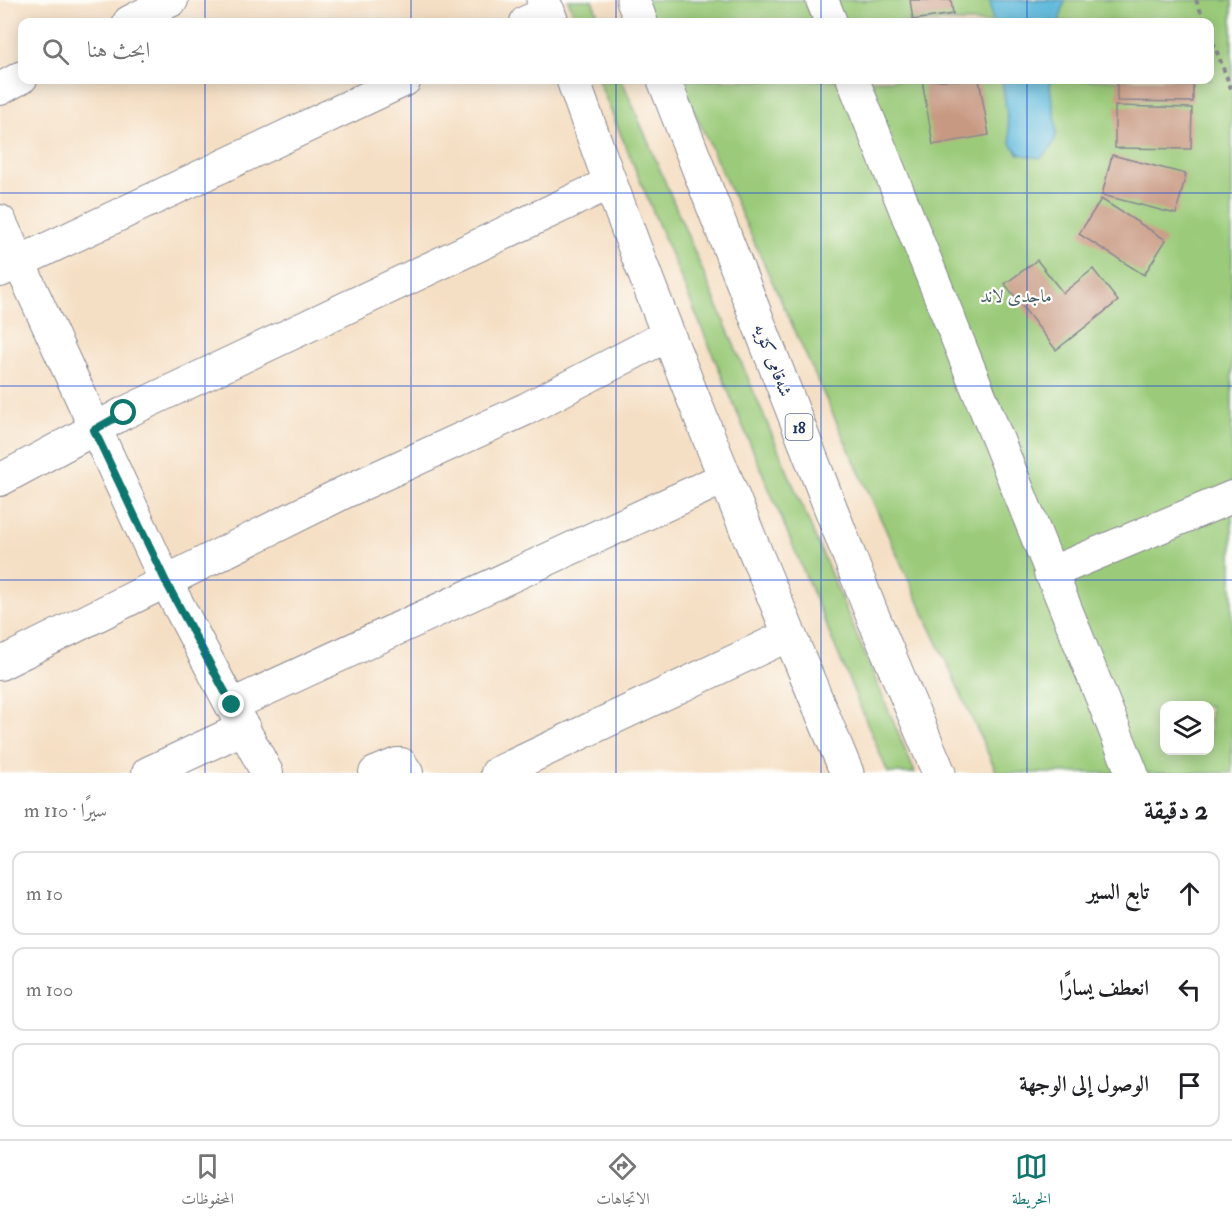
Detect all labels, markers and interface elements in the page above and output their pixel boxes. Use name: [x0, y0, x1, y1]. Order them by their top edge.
search box: [18, 18, 1214, 84]
icon: search: [39, 35, 72, 68]
text: ابحث هنا: [87, 36, 150, 64]
park label: ماجدی لاند: [980, 285, 1052, 308]
street label: شەقامی کۆیە: [748, 320, 797, 400]
route start: [110, 399, 136, 425]
road number: 18: [786, 414, 812, 440]
route end: [218, 691, 244, 717]
map controls: [1160, 701, 1214, 755]
button: layers: [1160, 701, 1214, 755]
text: 2 دقيقة: [1144, 795, 1208, 827]
text: سيرًا · 110 m: [24, 798, 107, 823]
icon: ahead: [1173, 877, 1206, 910]
text: تابع السير: [1087, 878, 1149, 906]
text: 10 m: [26, 881, 63, 906]
icon: left: [1173, 973, 1206, 1006]
text: انعطف يسارًا: [1059, 974, 1149, 1002]
text: 100 m: [26, 977, 73, 1002]
icon: arrive: [1173, 1069, 1206, 1102]
text: الوصول إلى الوجهة: [1019, 1070, 1149, 1098]
tab: المحفوظات: [181, 1150, 234, 1214]
tab: الاتجاهات: [596, 1150, 650, 1214]
tab: الخريطة: [1012, 1150, 1051, 1214]

